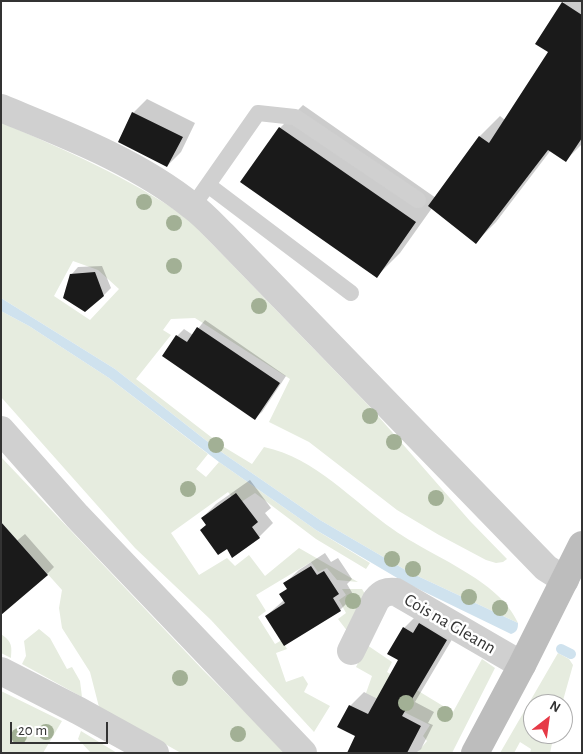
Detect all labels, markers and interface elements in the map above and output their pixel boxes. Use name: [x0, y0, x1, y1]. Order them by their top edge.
street label: Cois na Gleann: [400, 589, 500, 659]
north arrow: [523, 694, 573, 744]
text: N: [547, 698, 563, 715]
scale bar: [12, 712, 110, 744]
text: 20 m: [18, 723, 47, 738]

